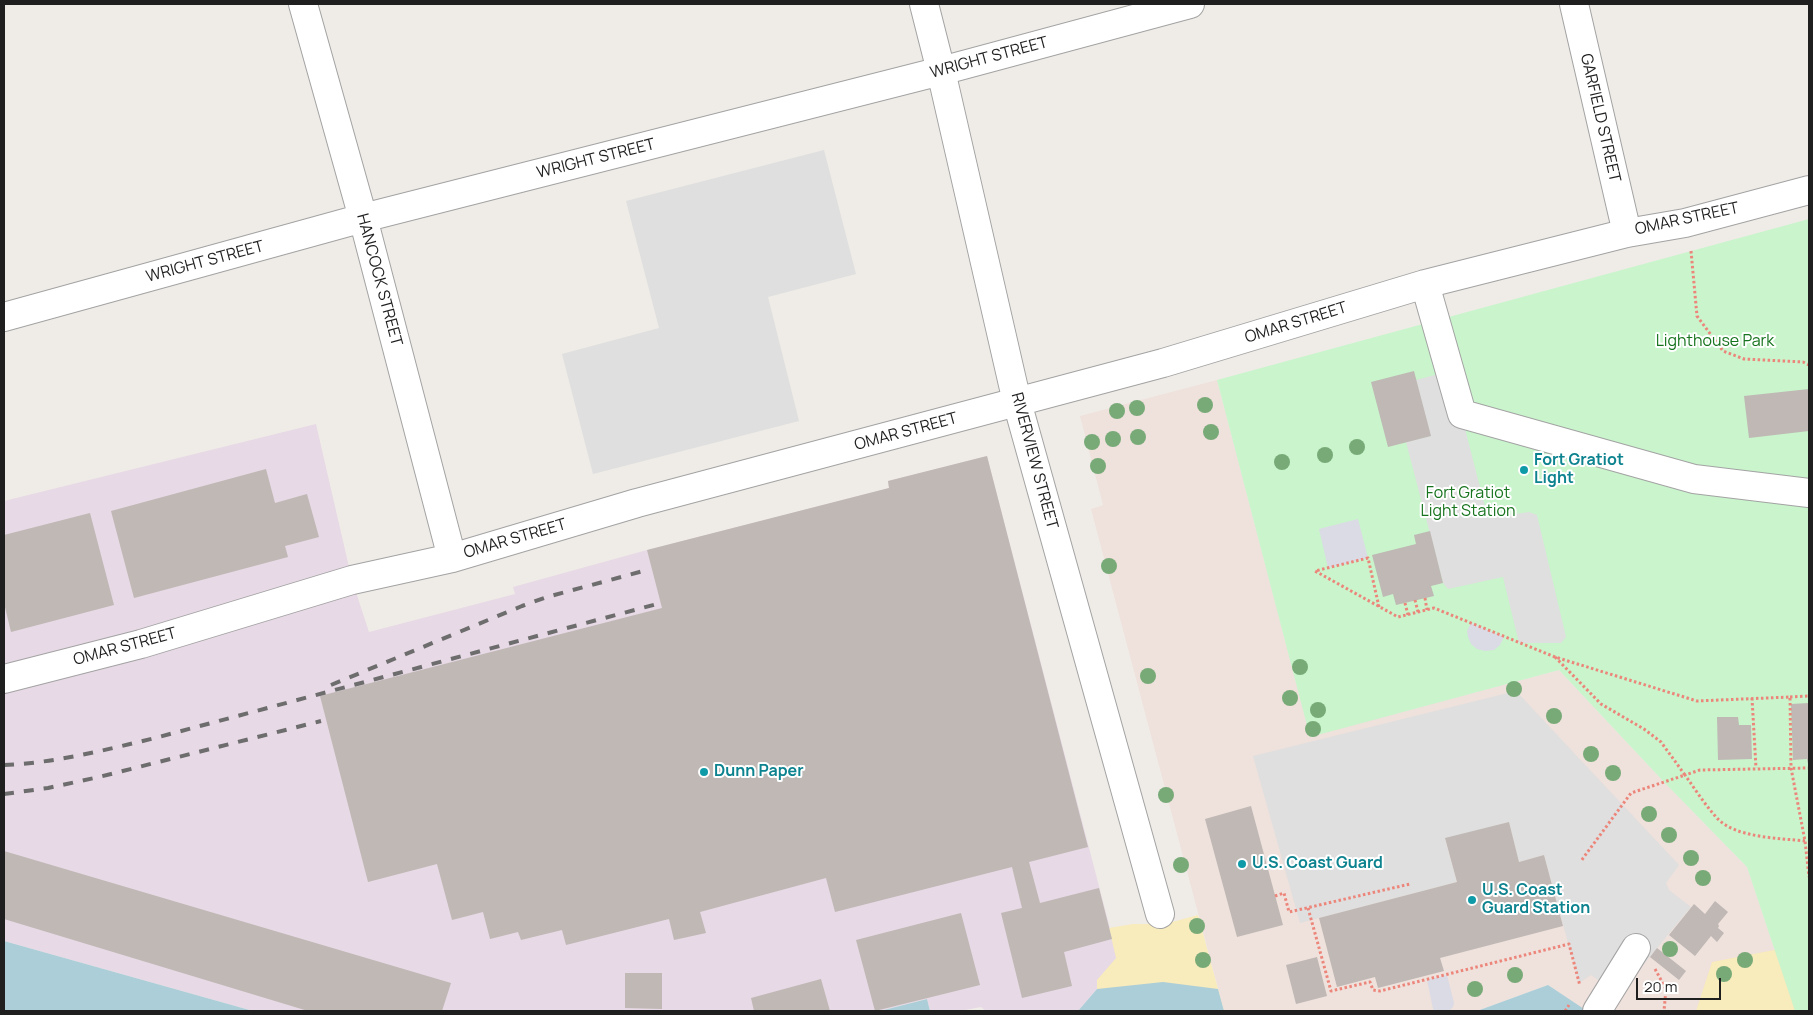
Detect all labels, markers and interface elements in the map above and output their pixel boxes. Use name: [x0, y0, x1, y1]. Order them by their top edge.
street label: WRIGHT STREET: [928, 33, 1050, 83]
street label: GARFIELD STREET: [1576, 52, 1624, 184]
street label: WRIGHT STREET: [535, 135, 657, 183]
street label: OMAR STREET: [1633, 199, 1741, 239]
street label: HANCOCK STREET: [352, 212, 406, 348]
street label: WRIGHT STREET: [144, 237, 266, 287]
street label: OMAR STREET: [1243, 298, 1349, 348]
park label: Lighthouse Park: [1656, 332, 1774, 352]
street label: RIVERVIEW STREET: [1007, 391, 1061, 531]
street label: OMAR STREET: [852, 409, 960, 455]
place label: Fort Gratiot Light: [1534, 451, 1624, 489]
marker: Fort Gratiot Light: [1518, 464, 1530, 476]
park label: Fort Gratiot Light Station: [1421, 484, 1515, 522]
street label: OMAR STREET: [462, 515, 568, 563]
street label: OMAR STREET: [71, 624, 179, 670]
place label: Dunn Paper: [714, 762, 804, 782]
marker: Dunn Paper: [698, 766, 710, 778]
place label: U.S. Coast Guard: [1252, 854, 1383, 874]
marker: U.S. Coast Guard: [1236, 858, 1248, 870]
place label: U.S. Coast Guard Station: [1482, 881, 1590, 919]
marker: U.S. Coast Guard Station: [1466, 894, 1478, 906]
scale bar: [1638, 968, 1723, 1000]
text: 20 m: [1644, 976, 1677, 997]

